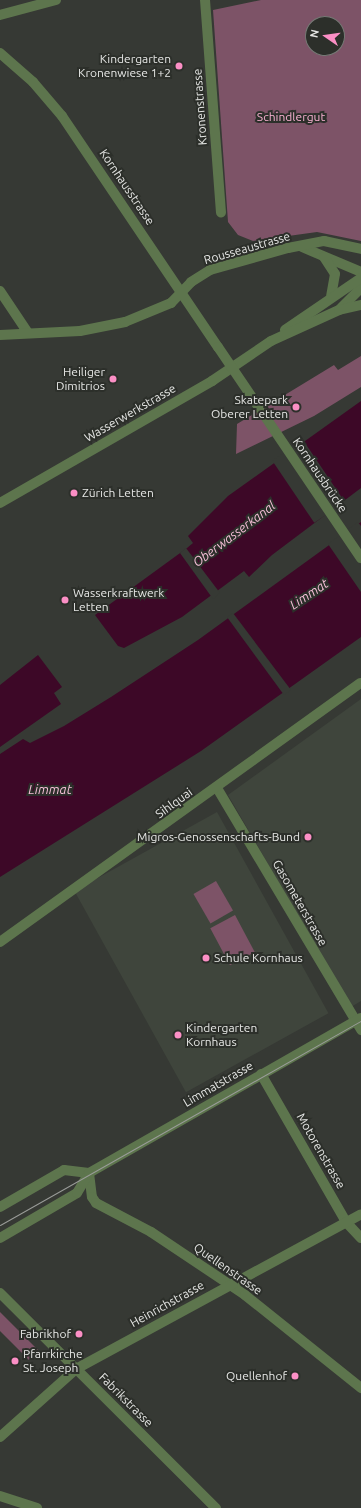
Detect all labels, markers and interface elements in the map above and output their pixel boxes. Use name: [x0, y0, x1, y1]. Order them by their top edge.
north arrow: [305, 16, 345, 56]
text: N: [308, 28, 321, 39]
place label: Kindergarten Kronenwiese 1+2: [78, 52, 171, 80]
marker: Kindergarten Kronenwiese 1+2: [174, 61, 184, 71]
street label: Kronenstrasse: [190, 68, 210, 146]
park label: Schindlergut: [257, 110, 325, 124]
street label: Kornhausstrasse: [96, 146, 158, 228]
street label: Rousseaustrasse: [202, 229, 292, 267]
place label: Heiliger Dimitrios: [56, 365, 105, 393]
marker: Heiliger Dimitrios: [108, 374, 118, 384]
street label: Wasserwerkstrasse: [82, 381, 178, 445]
place label: Skatepark Oberer Letten: [211, 393, 288, 421]
marker: Skatepark Oberer Letten: [291, 402, 301, 412]
street label: Kornhausbrücke: [290, 435, 350, 515]
place label: Zürich Letten: [82, 486, 154, 500]
marker: Zürich Letten: [69, 488, 79, 498]
water label: Oberwasserkanal: [190, 498, 278, 570]
water label: Limmat: [287, 575, 331, 613]
place label: Wasserkraftwerk Letten: [73, 586, 164, 614]
marker: Wasserkraftwerk Letten: [60, 595, 70, 605]
water label: Limmat: [28, 781, 72, 797]
street label: Sihlquai: [153, 785, 195, 821]
place label: Migros-Genossenschafts-Bund: [137, 830, 300, 844]
marker: Migros-Genossenschafts-Bund: [303, 832, 313, 842]
street label: Gasometerstrasse: [270, 857, 330, 949]
place label: Schule Kornhaus: [214, 951, 303, 965]
marker: Schule Kornhaus: [201, 953, 211, 963]
place label: Kindergarten Kornhaus: [186, 1021, 257, 1049]
marker: Kindergarten Kornhaus: [173, 1030, 183, 1040]
street label: Limmatstrasse: [181, 1058, 255, 1110]
street label: Motorenstrasse: [294, 1111, 348, 1191]
street label: Quellenstrasse: [191, 1240, 265, 1298]
street label: Heinrichstrasse: [128, 1278, 206, 1330]
place label: Fabrikhof: [20, 1327, 71, 1341]
marker: Fabrikhof: [74, 1329, 84, 1339]
place label: Pfarrkirche St. Joseph: [23, 1347, 83, 1375]
marker: Pfarrkirche St. Joseph: [10, 1356, 20, 1366]
place label: Quellenhof: [226, 1369, 287, 1383]
street label: Fabrikstrasse: [96, 1370, 156, 1430]
marker: Quellenhof: [290, 1371, 300, 1381]

